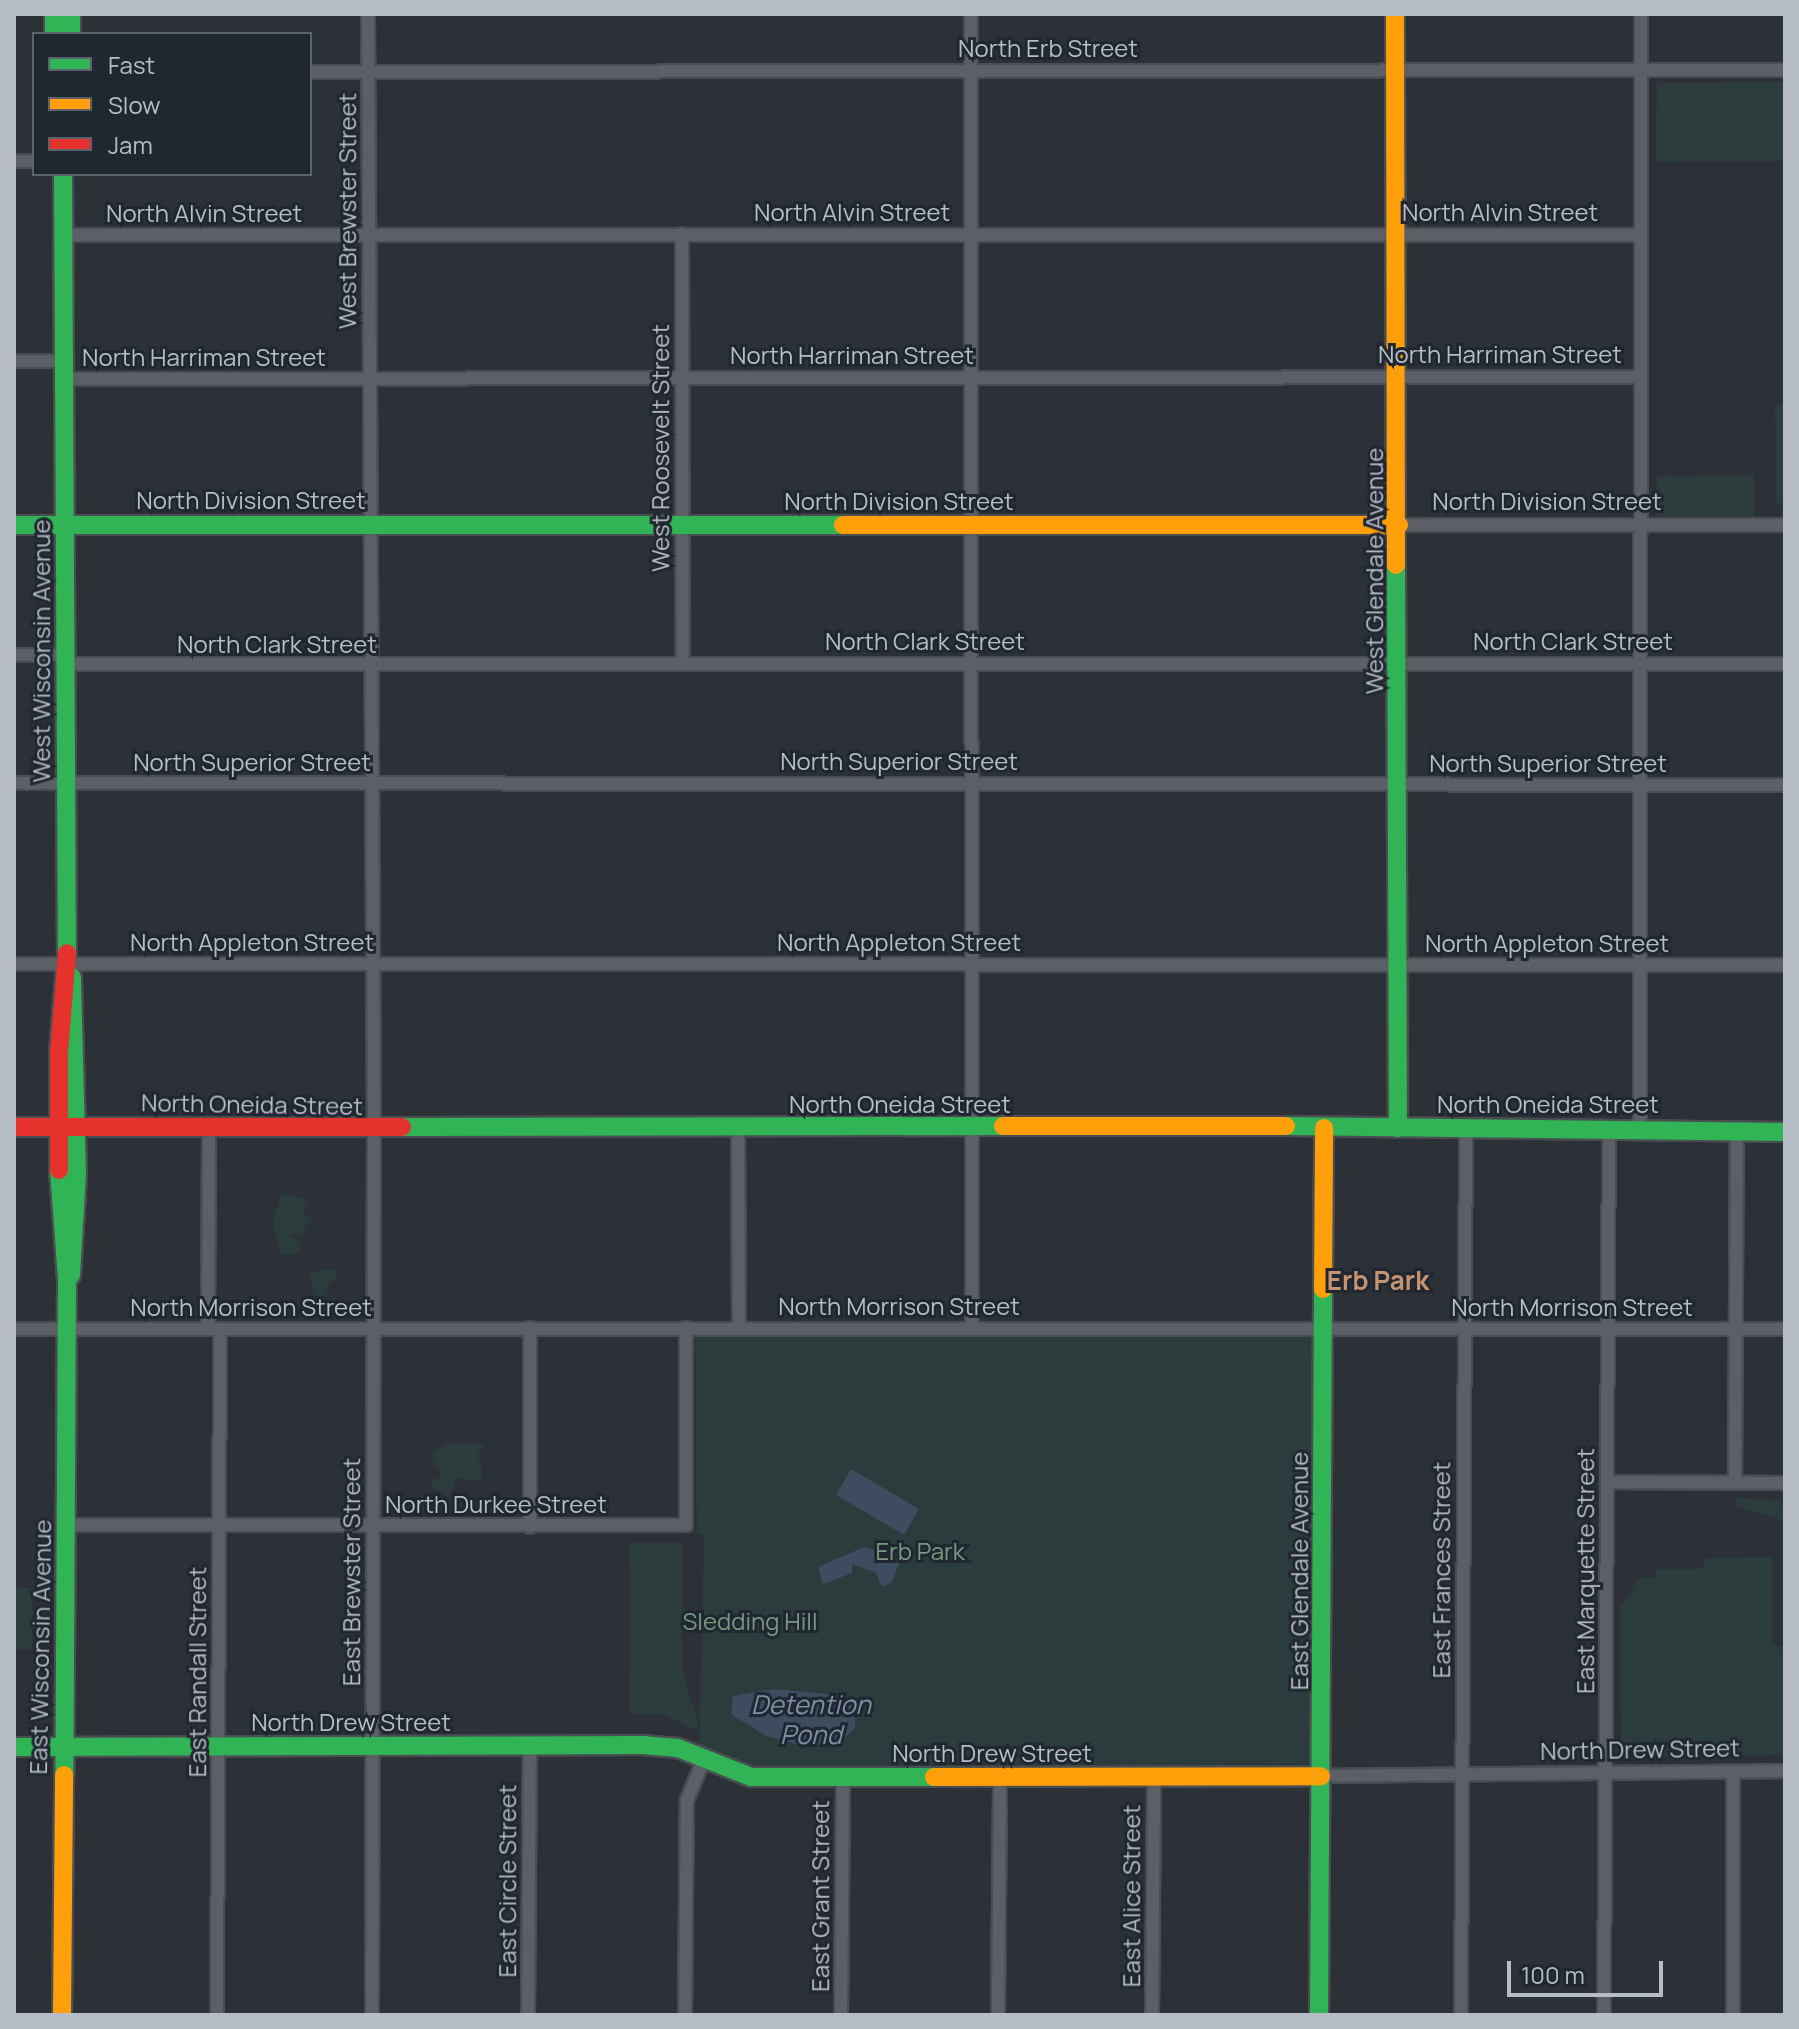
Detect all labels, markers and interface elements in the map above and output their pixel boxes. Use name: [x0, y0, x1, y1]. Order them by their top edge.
legend: [32, 32, 312, 176]
street label: North Erb Street: [958, 34, 1138, 62]
text: Fast: [108, 48, 155, 81]
text: Slow: [108, 88, 161, 121]
street label: West Brewster Street: [333, 93, 361, 329]
text: Jam: [108, 128, 153, 161]
street label: North Alvin Street: [754, 198, 950, 226]
street label: North Alvin Street: [1402, 198, 1598, 226]
street label: North Alvin Street: [106, 199, 302, 227]
street label: West Roosevelt Street: [646, 324, 674, 572]
street label: North Harriman Street: [1378, 340, 1622, 368]
street label: North Harriman Street: [730, 341, 974, 369]
street label: North Harriman Street: [82, 343, 326, 371]
street label: West Glendale Avenue: [1360, 448, 1388, 694]
street label: North Division Street: [136, 486, 366, 514]
street label: North Division Street: [784, 487, 1014, 515]
street label: North Division Street: [1432, 487, 1662, 515]
street label: West Wisconsin Avenue: [27, 519, 55, 783]
street label: North Clark Street: [825, 627, 1025, 655]
street label: North Clark Street: [1473, 627, 1673, 655]
street label: North Clark Street: [177, 630, 377, 658]
street label: North Superior Street: [780, 747, 1018, 775]
street label: North Superior Street: [133, 748, 371, 776]
street label: North Superior Street: [1429, 749, 1667, 777]
street label: North Appleton Street: [130, 928, 374, 956]
street label: North Appleton Street: [777, 928, 1021, 956]
street label: North Appleton Street: [1425, 929, 1669, 957]
street label: North Oneida Street: [141, 1088, 363, 1120]
street label: North Oneida Street: [789, 1090, 1011, 1118]
street label: North Oneida Street: [1437, 1090, 1659, 1118]
district label: Erb Park: [1327, 1265, 1429, 1297]
street label: North Morrison Street: [778, 1292, 1020, 1320]
street label: North Morrison Street: [130, 1293, 372, 1321]
street label: North Morrison Street: [1451, 1293, 1693, 1321]
street label: East Marquette Street: [1571, 1448, 1599, 1694]
street label: East Glendale Avenue: [1285, 1452, 1313, 1690]
street label: East Brewster Street: [337, 1458, 365, 1686]
street label: East Frances Street: [1427, 1462, 1455, 1678]
street label: North Durkee Street: [385, 1490, 607, 1518]
street label: East Wisconsin Avenue: [23, 1519, 57, 1775]
park label: Erb Park: [875, 1537, 965, 1565]
street label: East Randall Street: [183, 1567, 211, 1777]
park label: Sledding Hill: [683, 1607, 817, 1635]
water label: Detention Pond: [751, 1689, 871, 1750]
street label: North Drew Street: [251, 1708, 451, 1736]
street label: North Drew Street: [1540, 1733, 1740, 1765]
street label: North Drew Street: [892, 1739, 1092, 1767]
street label: East Circle Street: [493, 1784, 521, 1978]
street label: East Grant Street: [806, 1800, 834, 1992]
street label: East Alice Street: [1117, 1805, 1145, 1987]
scale bar: [1511, 1945, 1667, 1995]
text: 100 m: [1521, 1958, 1585, 1991]

